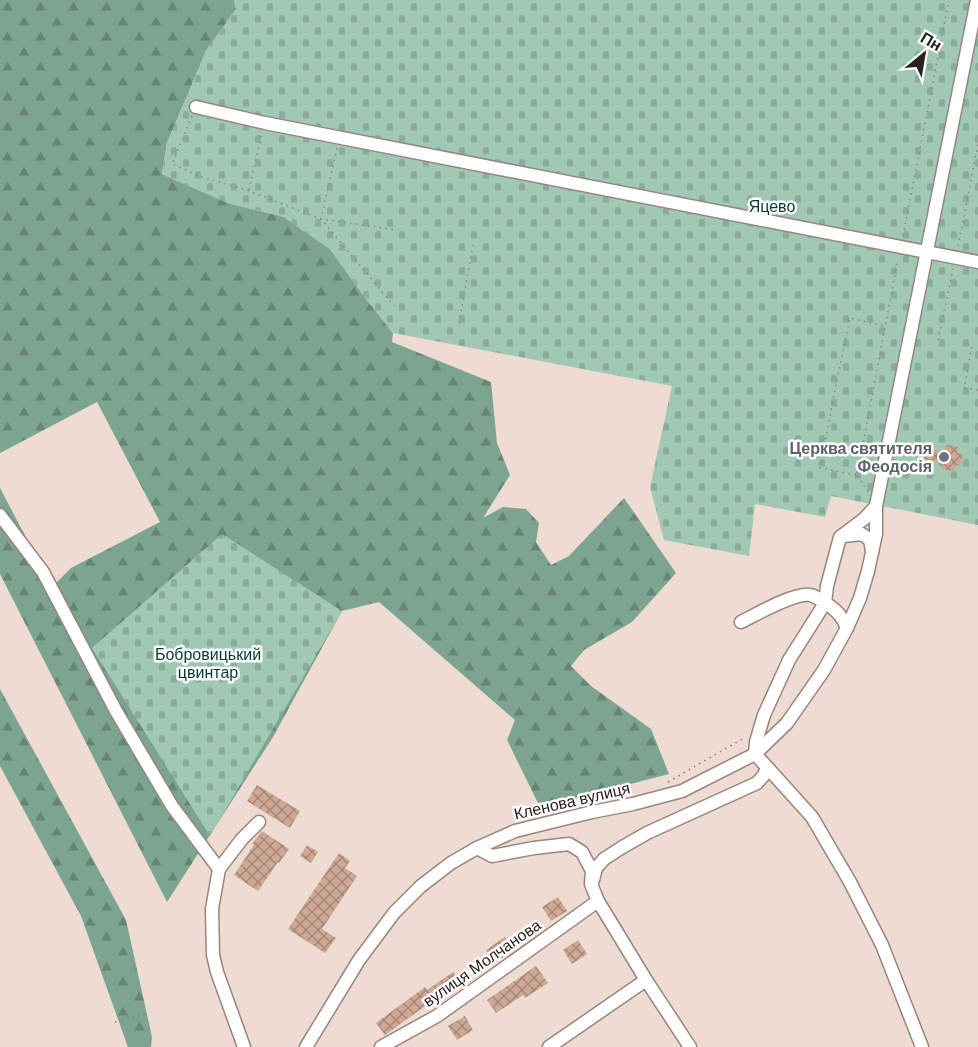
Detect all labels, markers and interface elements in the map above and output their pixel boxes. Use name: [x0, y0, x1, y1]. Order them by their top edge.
north arrow: [894, 24, 954, 84]
text: Пн: [917, 27, 946, 56]
park label: Яцево: [749, 196, 795, 217]
place label: Церква святителя Феодосія: [789, 438, 932, 477]
marker: Церква святителя Феодосія: [937, 450, 951, 464]
park label: Бобровицький цвинтар: [155, 644, 261, 683]
street label: Кленова вулиця: [512, 777, 632, 825]
street label: вулиця Молчанова: [419, 914, 545, 1012]

